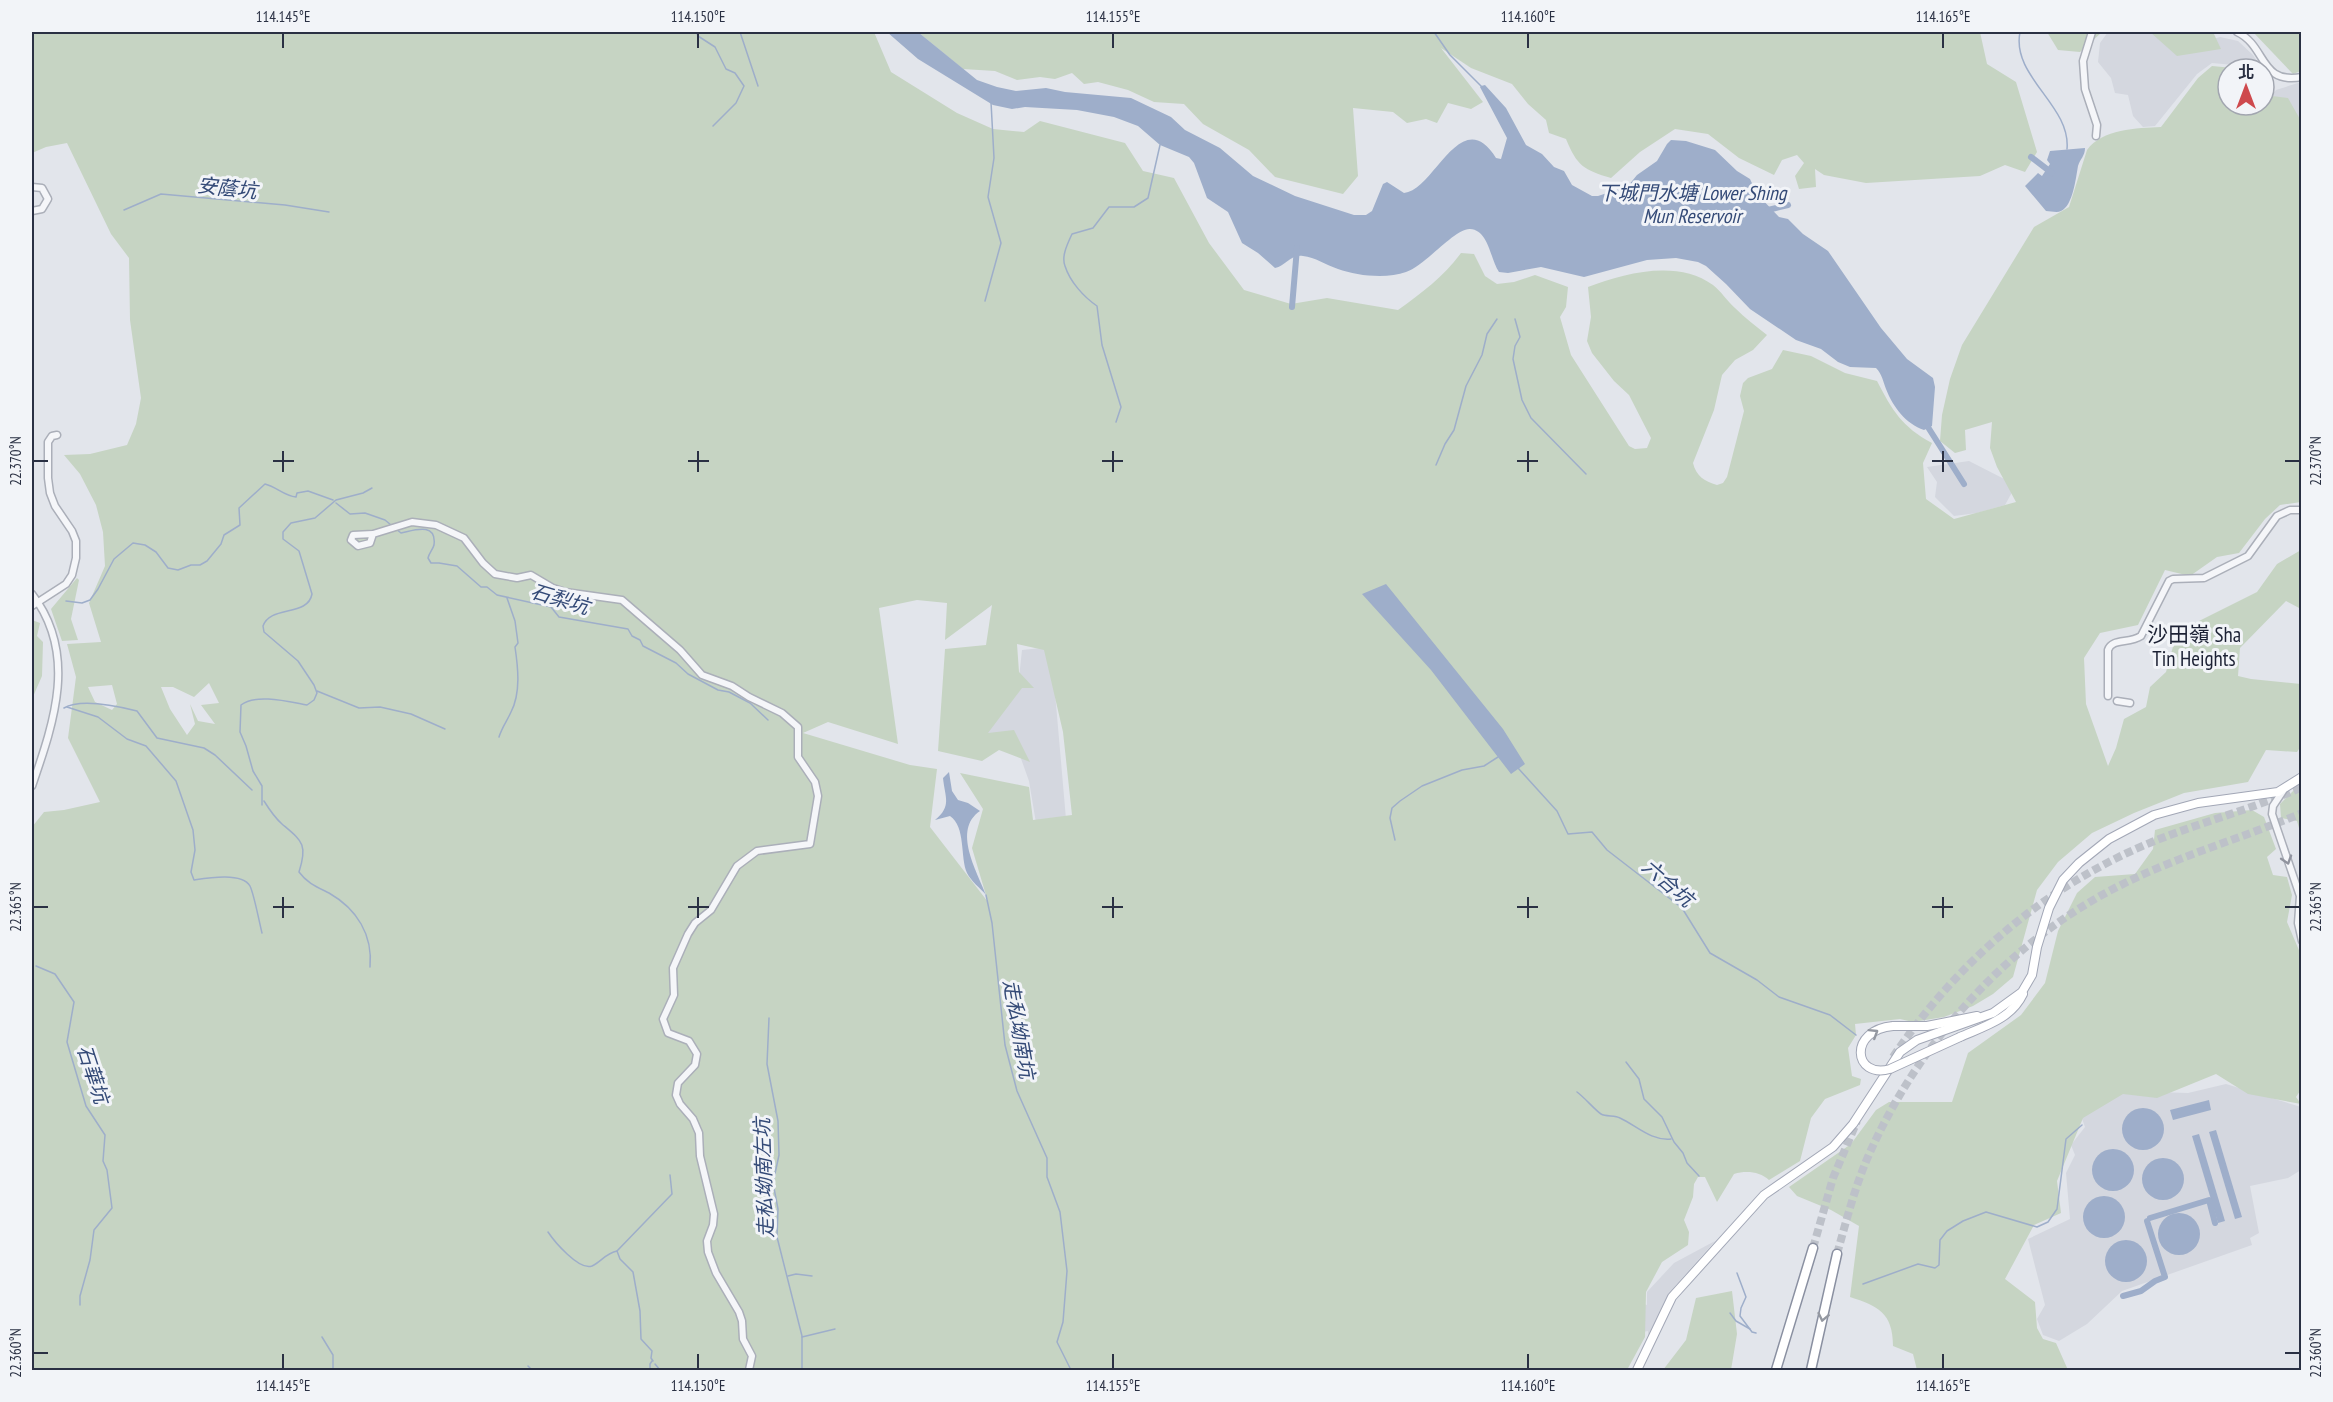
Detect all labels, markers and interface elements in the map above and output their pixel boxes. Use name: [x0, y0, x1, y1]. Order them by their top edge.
text: 114.145°E: [256, 7, 310, 26]
text: 114.150°E: [671, 7, 725, 26]
text: 114.155°E: [1086, 7, 1140, 26]
text: 114.160°E: [1501, 7, 1555, 26]
text: 114.165°E: [1916, 7, 1970, 26]
north arrow: [2216, 57, 2276, 117]
text: 北: [2238, 62, 2254, 82]
water label: 安蔭坑: [196, 172, 261, 204]
water label: 下城門水塘 Lower Shing Mun Reservoir: [1598, 180, 1788, 229]
text: 22.370°N: [6, 436, 25, 486]
text: 22.370°N: [2306, 436, 2325, 486]
water label: 石梨坑: [528, 578, 595, 621]
district label: 沙田嶺 Sha Tin Heights: [2147, 621, 2241, 672]
water label: 六合坑: [1637, 854, 1701, 914]
one-way arrow: [2280, 854, 2293, 865]
text: 22.365°N: [6, 882, 25, 932]
text: 22.365°N: [2306, 882, 2325, 932]
water label: 走私坳南坑: [998, 978, 1041, 1083]
one-way arrow: [1868, 1028, 1878, 1040]
water label: 石華坑: [71, 1041, 116, 1109]
water label: 走私坳南左坑: [749, 1115, 779, 1238]
one-way arrow: [1817, 1311, 1830, 1321]
text: 22.360°N: [6, 1328, 25, 1378]
text: 22.360°N: [2306, 1328, 2325, 1378]
text: 114.145°E: [256, 1376, 310, 1395]
text: 114.150°E: [671, 1376, 725, 1395]
text: 114.155°E: [1086, 1376, 1140, 1395]
text: 114.160°E: [1501, 1376, 1555, 1395]
text: 114.165°E: [1916, 1376, 1970, 1395]

